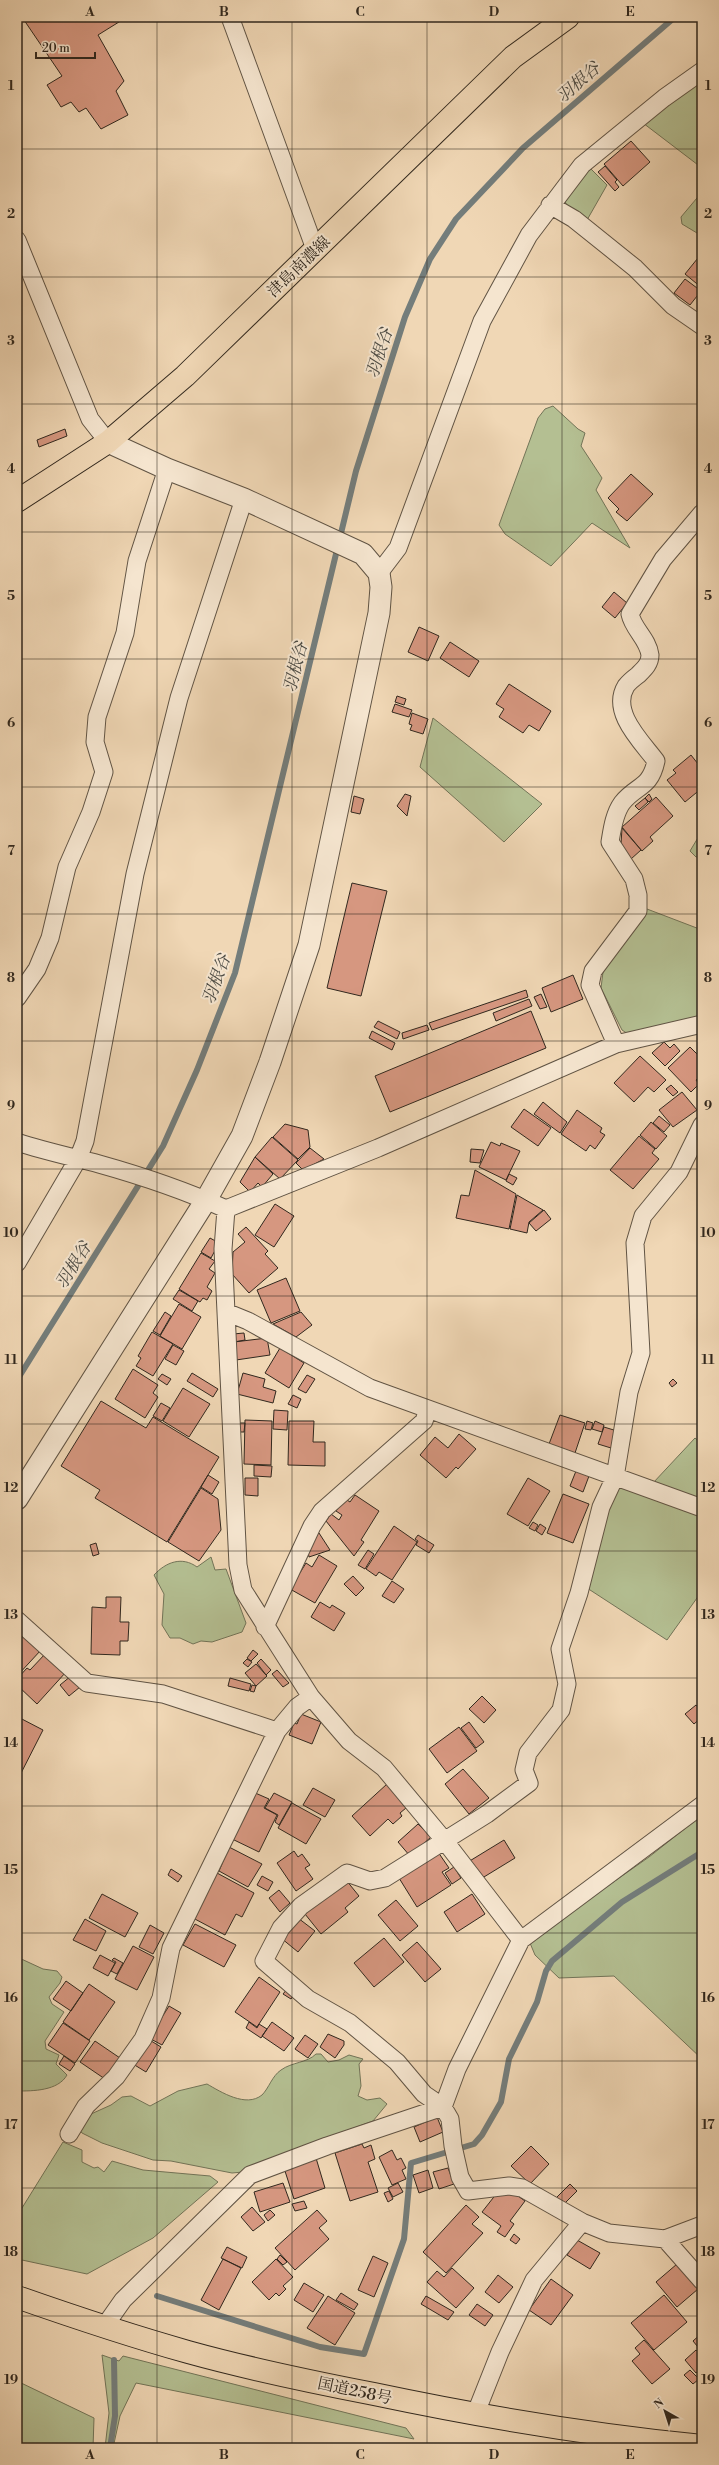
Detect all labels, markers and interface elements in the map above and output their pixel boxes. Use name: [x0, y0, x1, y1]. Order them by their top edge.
text: A: [84, 4, 95, 20]
text: B: [219, 4, 229, 20]
text: C: [355, 4, 365, 20]
text: D: [489, 4, 499, 20]
text: E: [625, 4, 635, 20]
scale bar: [36, 34, 95, 60]
text: 20 m: [42, 41, 70, 56]
water label: 羽根谷: [552, 57, 606, 108]
text: 1: [8, 78, 15, 94]
text: 1: [705, 78, 712, 94]
text: 2: [7, 206, 15, 222]
text: 2: [704, 206, 712, 222]
street label: 津島南濃線: [263, 232, 334, 302]
water label: 羽根谷: [362, 325, 399, 381]
text: 3: [7, 333, 15, 349]
text: 3: [704, 333, 712, 349]
text: 4: [7, 461, 16, 477]
text: 4: [704, 461, 713, 477]
text: 5: [7, 588, 15, 604]
text: 5: [704, 588, 712, 604]
water label: 羽根谷: [279, 639, 313, 695]
text: 6: [7, 715, 15, 731]
text: 6: [704, 715, 712, 731]
text: 7: [7, 843, 15, 859]
text: 7: [704, 843, 712, 859]
water label: 羽根谷: [198, 951, 236, 1007]
text: 8: [7, 970, 15, 986]
text: 8: [704, 970, 712, 986]
text: 9: [7, 1098, 15, 1114]
text: 9: [704, 1098, 712, 1114]
text: 10: [3, 1225, 19, 1241]
text: 10: [700, 1225, 716, 1241]
water label: 羽根谷: [51, 1237, 97, 1293]
text: 11: [5, 1352, 18, 1368]
text: 11: [702, 1352, 715, 1368]
text: 12: [4, 1480, 18, 1496]
text: 12: [701, 1480, 715, 1496]
text: 13: [4, 1607, 18, 1623]
text: 13: [701, 1607, 715, 1623]
text: 14: [4, 1735, 18, 1751]
text: 14: [701, 1735, 715, 1751]
text: 15: [4, 1862, 18, 1878]
text: 15: [701, 1862, 715, 1878]
text: 16: [4, 1990, 18, 2006]
text: 16: [701, 1990, 715, 2006]
text: 17: [4, 2117, 18, 2133]
text: 17: [701, 2117, 715, 2133]
text: 18: [4, 2244, 18, 2260]
text: 18: [701, 2244, 715, 2260]
text: 19: [4, 2372, 18, 2388]
text: 19: [701, 2372, 715, 2388]
street label: 国道258号: [316, 2373, 394, 2409]
north arrow: [645, 2391, 685, 2431]
text: N: [652, 2396, 667, 2412]
text: A: [84, 2447, 95, 2463]
text: B: [219, 2447, 229, 2463]
text: C: [355, 2447, 365, 2463]
text: D: [489, 2447, 499, 2463]
text: E: [625, 2447, 635, 2463]

